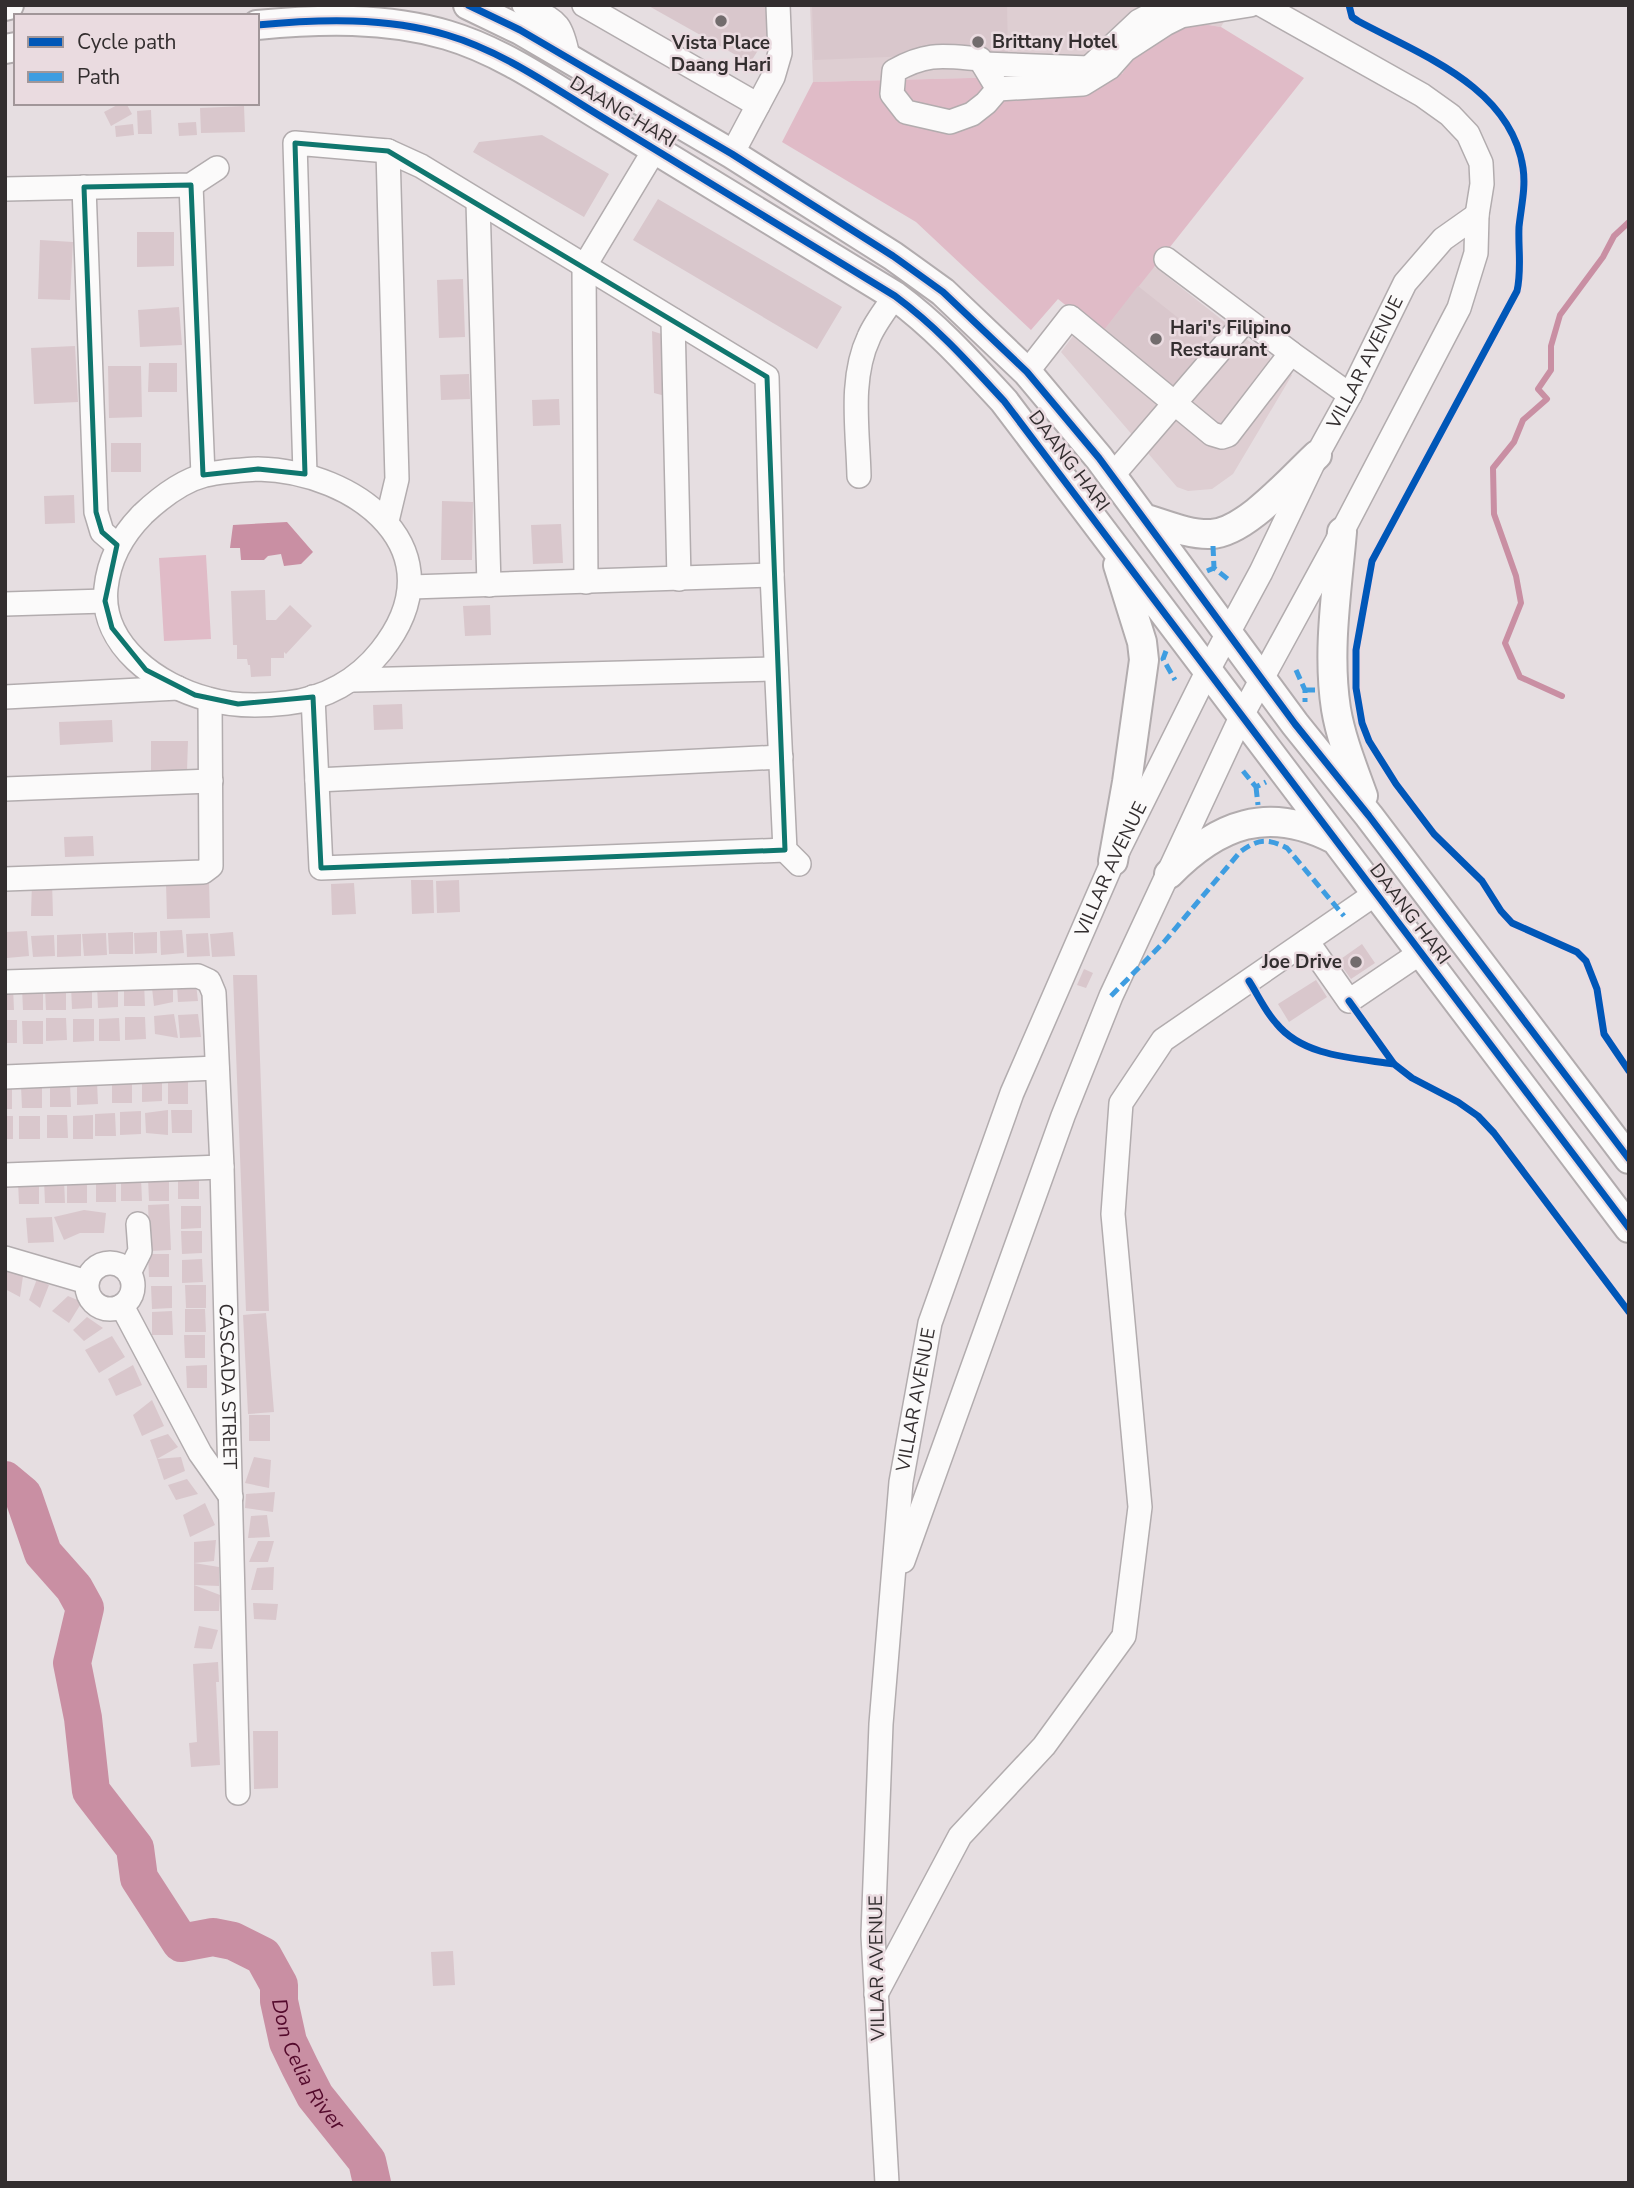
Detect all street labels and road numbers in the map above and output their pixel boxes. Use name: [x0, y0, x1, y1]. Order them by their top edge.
street label: DAANG HARI: [565, 70, 681, 154]
street label: VILLAR AVENUE: [1320, 292, 1410, 435]
street label: DAANG HARI: [1022, 405, 1116, 517]
street label: VILLAR AVENUE: [1068, 797, 1153, 941]
street label: DAANG HARI: [1363, 858, 1457, 970]
street label: CASCADA STREET: [212, 1303, 243, 1470]
street label: VILLAR AVENUE: [890, 1326, 942, 1475]
street label: VILLAR AVENUE: [863, 1895, 891, 2042]

